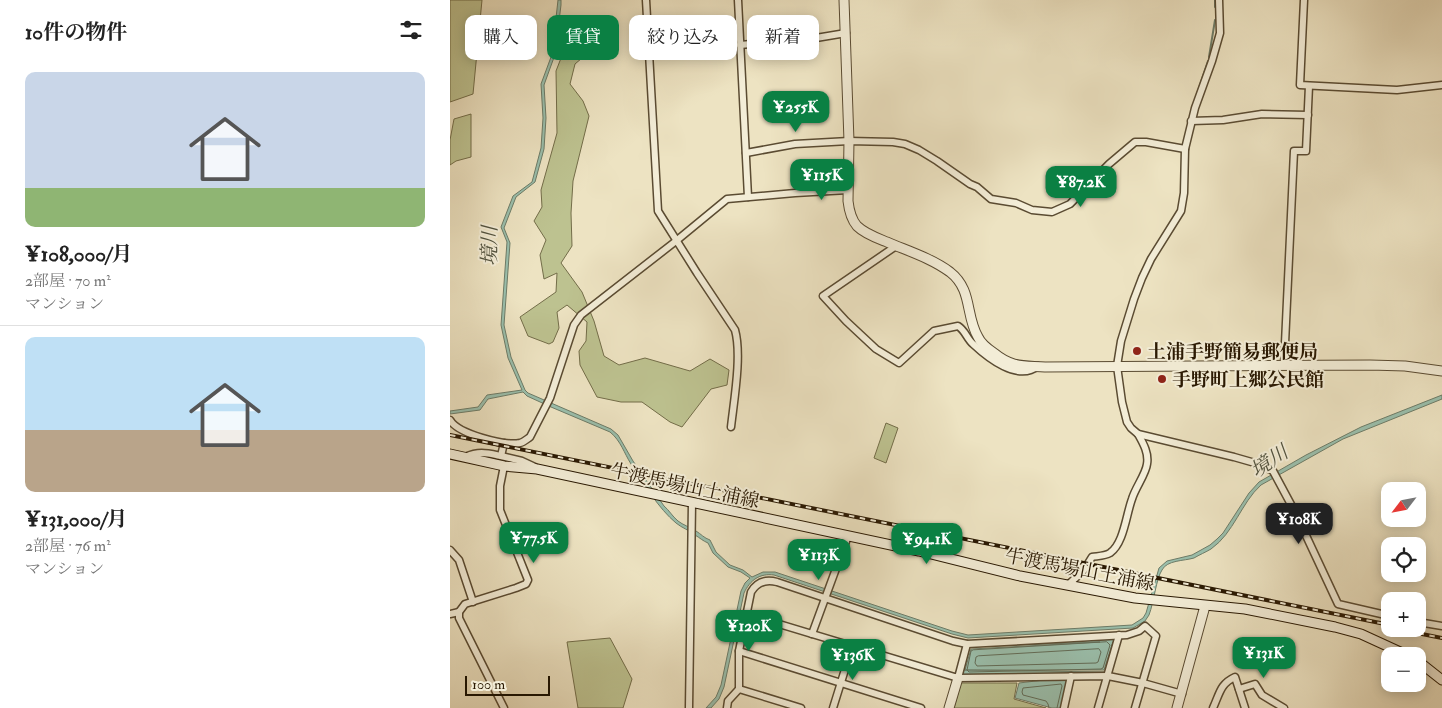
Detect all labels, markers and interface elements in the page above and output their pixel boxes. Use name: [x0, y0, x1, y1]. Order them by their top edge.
chip: 購入: [465, 15, 537, 60]
chip: 賃貸: [547, 15, 619, 60]
chip: 絞り込み: [629, 15, 737, 60]
chip: 新着: [747, 15, 819, 60]
icon: filters: [397, 16, 425, 44]
text: 10件の物件: [25, 19, 127, 46]
pin: ¥255K: [761, 90, 831, 133]
text: ¥255K: [773, 97, 819, 117]
icon: home: [180, 104, 270, 194]
pin: ¥115K: [787, 158, 857, 201]
text: ¥115K: [801, 165, 843, 185]
pin: ¥87.2K: [1040, 166, 1122, 208]
text: ¥87.2K: [1057, 172, 1105, 192]
water label: 境川: [477, 224, 502, 266]
text: ¥108,000/月: [25, 241, 133, 268]
text: 2部屋 · 70 m²: [25, 271, 111, 291]
text: マンション: [25, 294, 104, 314]
place label: 土浦手野簡易郵便局: [1147, 340, 1318, 364]
marker: 土浦手野簡易郵便局: [1131, 345, 1143, 357]
place label: 手野町上郷公民館: [1172, 368, 1324, 392]
icon: home: [180, 370, 270, 460]
marker: 手野町上郷公民館: [1156, 373, 1168, 385]
water label: 境川: [1246, 439, 1295, 483]
street label: 牛渡馬場山土浦線: [608, 458, 762, 514]
north arrow: [1381, 482, 1426, 528]
map controls: [1381, 482, 1426, 692]
pin: ¥108K: [1264, 502, 1334, 545]
text: ¥131,000/月: [25, 506, 128, 533]
text: ¥108K: [1277, 509, 1321, 529]
pin: ¥77.5K: [493, 522, 575, 564]
pin: ¥94.1K: [886, 522, 968, 565]
text: ¥77.5K: [510, 528, 558, 548]
text: ¥94.1K: [902, 529, 952, 549]
text: 2部屋 · 76 m²: [25, 536, 111, 556]
button: locate: [1381, 537, 1426, 582]
pin: ¥113K: [784, 538, 854, 581]
street label: 牛渡馬場山土浦線: [1003, 544, 1157, 596]
text: ¥113K: [799, 545, 839, 565]
text: マンション: [25, 559, 104, 579]
button: +: [1381, 592, 1426, 637]
pin: ¥120K: [714, 610, 784, 652]
text: ¥120K: [726, 616, 772, 636]
pin: ¥131K: [1229, 636, 1299, 679]
pin: ¥136K: [818, 638, 888, 681]
text: ¥131K: [1244, 643, 1284, 663]
text: ¥136K: [831, 645, 875, 665]
button: −: [1381, 647, 1426, 692]
scale bar: [465, 673, 550, 696]
text: 100 m: [472, 676, 505, 693]

